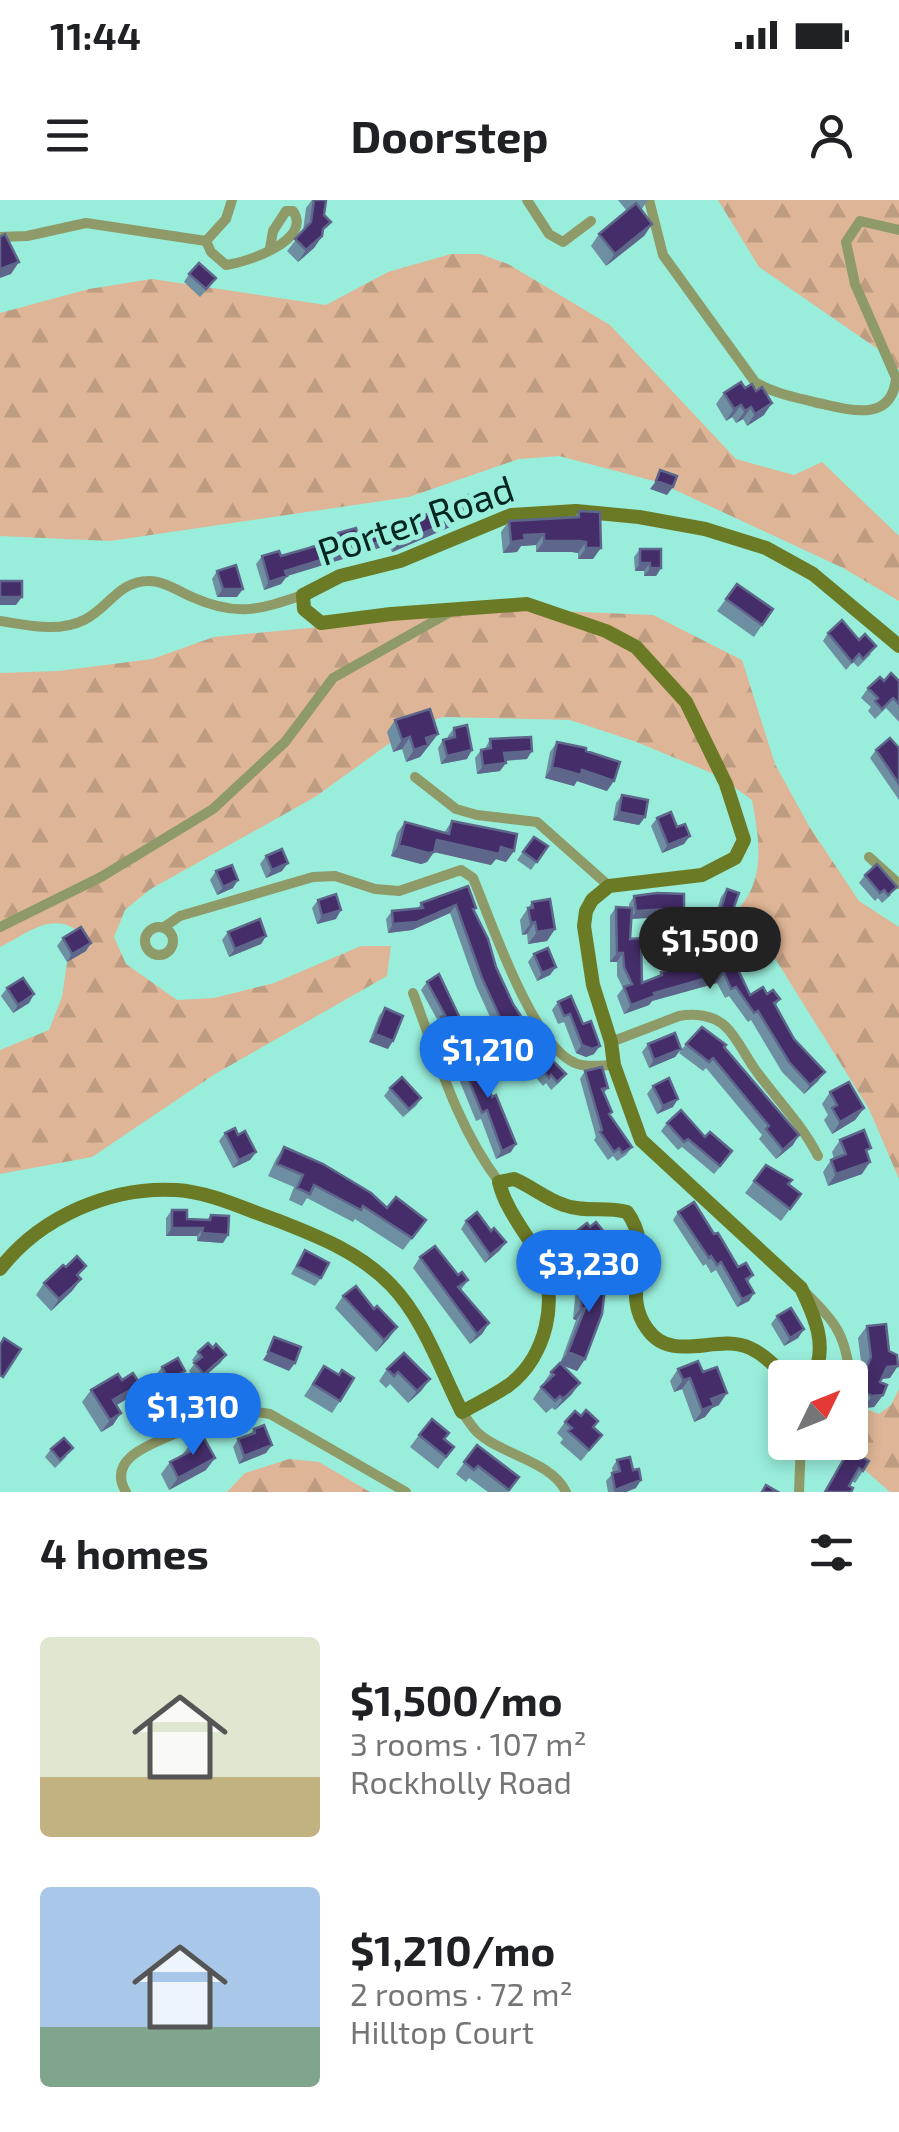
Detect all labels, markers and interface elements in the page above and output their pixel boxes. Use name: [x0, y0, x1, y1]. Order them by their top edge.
text: 11:44: [50, 12, 141, 58]
icon: menu: [40, 108, 95, 163]
text: Doorstep: [351, 108, 548, 162]
icon: person: [804, 108, 859, 163]
street label: Porter Road: [311, 464, 519, 574]
pin: $1,500: [629, 907, 791, 992]
text: $1,500: [661, 920, 759, 958]
pin: $1,210: [407, 1016, 569, 1101]
text: $1,210: [442, 1029, 534, 1067]
pin: $3,230: [508, 1230, 670, 1315]
text: $3,230: [538, 1243, 640, 1281]
north arrow: [768, 1360, 868, 1460]
map controls: [768, 1360, 868, 1460]
pin: $1,310: [112, 1373, 274, 1458]
text: $1,310: [147, 1386, 239, 1424]
icon: filters: [804, 1525, 859, 1580]
text: 4 homes: [40, 1527, 209, 1577]
text: $1,500/mo: [350, 1674, 563, 1724]
icon: home: [120, 1677, 240, 1797]
text: 3 rooms · 107 m²: [350, 1724, 587, 1762]
text: Rockholly Road: [350, 1762, 572, 1800]
text: $1,210/mo: [350, 1924, 555, 1974]
icon: home: [120, 1927, 240, 2047]
text: 2 rooms · 72 m²: [350, 1974, 573, 2012]
text: Hilltop Court: [350, 2012, 534, 2050]

